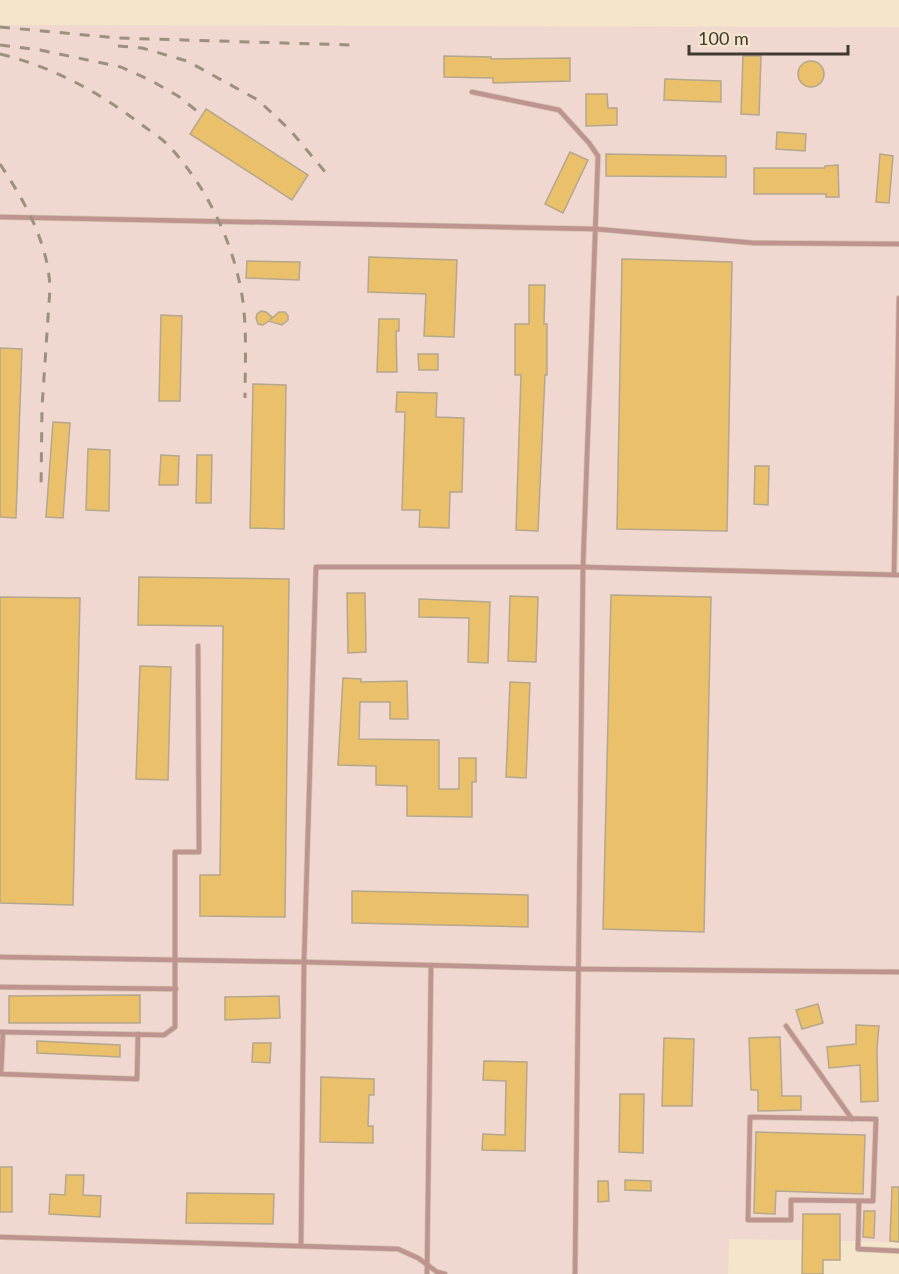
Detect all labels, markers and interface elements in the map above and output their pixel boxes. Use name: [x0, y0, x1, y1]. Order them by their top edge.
scale bar: [689, 18, 848, 56]
text: 100 m: [698, 27, 749, 49]

